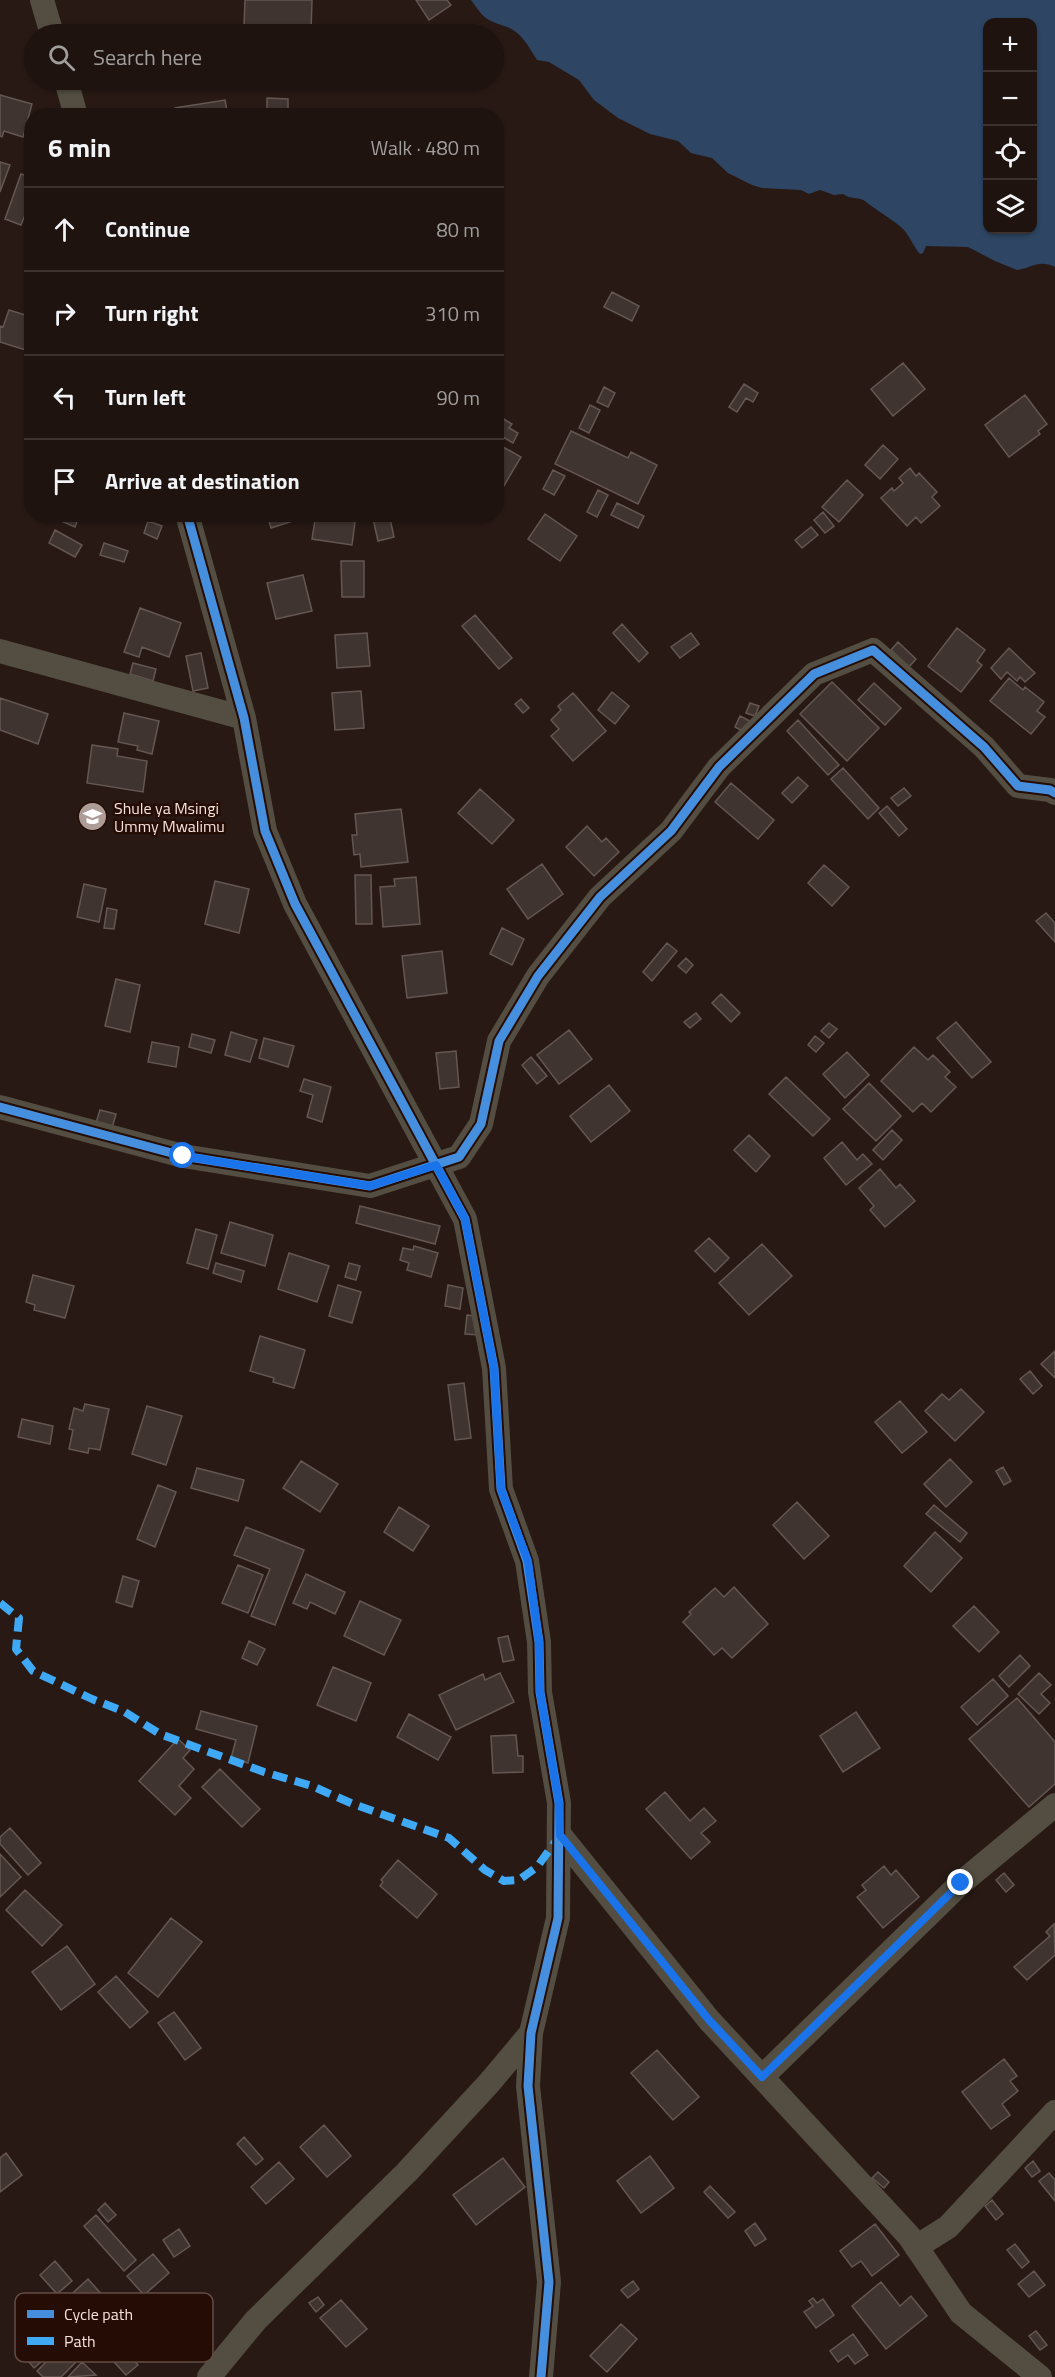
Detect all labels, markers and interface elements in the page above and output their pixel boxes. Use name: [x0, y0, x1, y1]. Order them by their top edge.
map controls: [983, 18, 1037, 234]
button: +: [983, 18, 1037, 72]
search box: [24, 24, 504, 90]
text: Search here: [93, 40, 202, 74]
icon: search: [45, 41, 78, 74]
button: −: [983, 72, 1037, 126]
button: locate: [983, 126, 1037, 180]
text: 6 min: [48, 128, 111, 167]
text: Walk · 480 m: [371, 132, 480, 163]
button: layers: [983, 180, 1037, 234]
text: Continue: [105, 212, 190, 246]
icon: ahead: [48, 213, 81, 246]
text: 80 m: [436, 214, 480, 245]
text: Turn right: [105, 296, 199, 330]
icon: right: [48, 297, 81, 330]
text: 310 m: [425, 298, 480, 329]
text: Turn left: [105, 380, 186, 414]
icon: left: [48, 381, 81, 414]
text: 90 m: [436, 382, 480, 413]
text: Arrive at destination: [105, 464, 300, 498]
icon: arrive: [48, 465, 81, 498]
place label: Shule ya Msingi Ummy Mwalimu: [114, 796, 225, 838]
school or university icon: Shule ya Msingi Ummy Mwalimu: [77, 801, 109, 833]
route start: [169, 1142, 195, 1168]
route end: [947, 1869, 973, 1895]
legend: [15, 2293, 213, 2362]
text: Cycle path: [64, 2302, 133, 2326]
text: Path: [64, 2329, 96, 2353]

